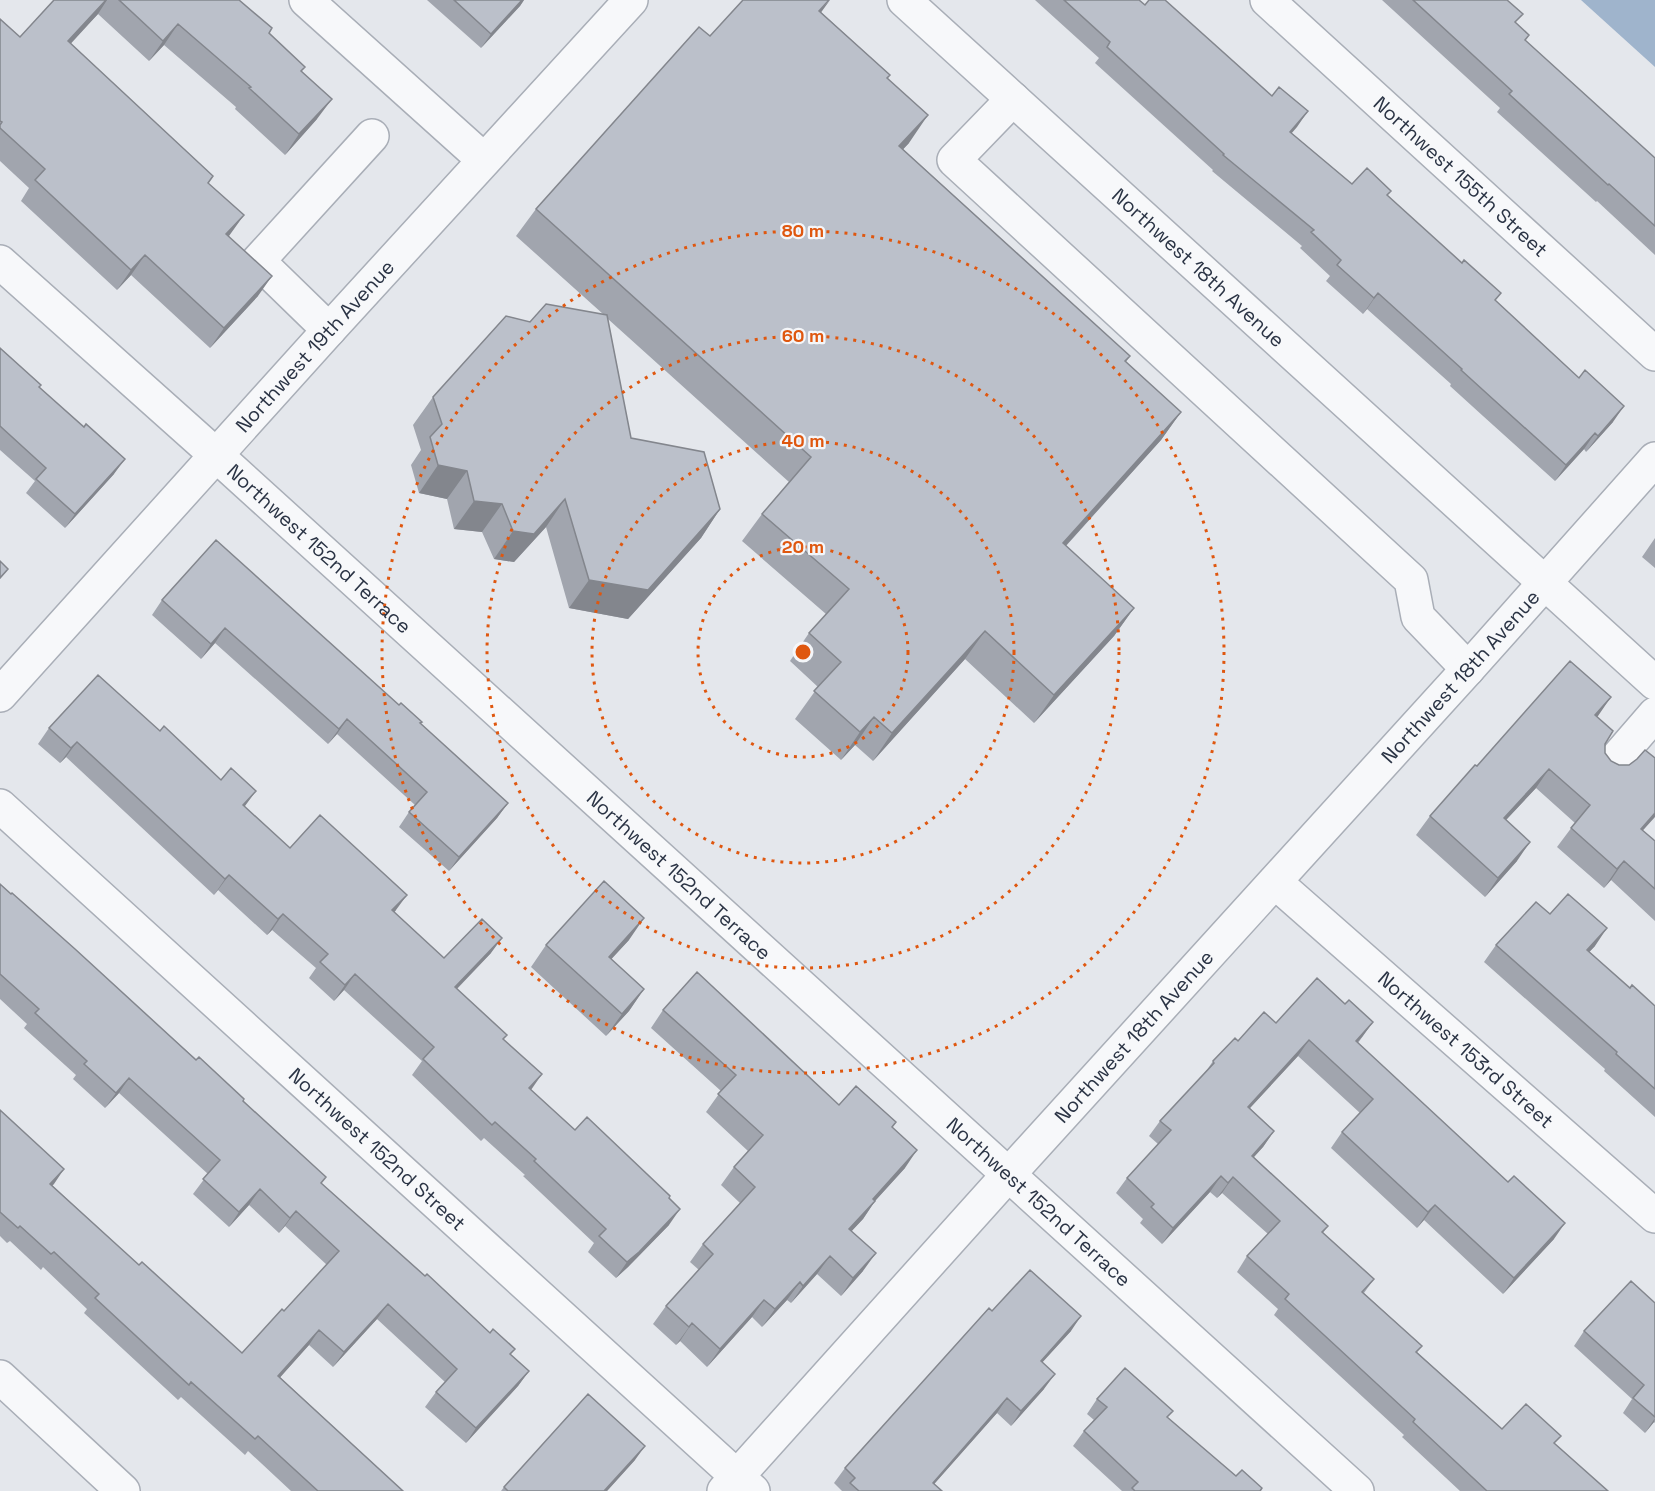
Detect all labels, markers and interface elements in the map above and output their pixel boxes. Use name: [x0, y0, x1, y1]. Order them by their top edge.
street label: Northwest 155th Street: [1368, 90, 1553, 263]
street label: Northwest 18th Avenue: [1107, 183, 1290, 353]
text: 80 m: [782, 219, 824, 242]
street label: Northwest 19th Avenue: [230, 254, 400, 438]
text: 60 m: [782, 324, 824, 347]
text: 40 m: [781, 429, 825, 452]
street label: Northwest 152nd Terrace: [221, 458, 417, 639]
text: 20 m: [782, 535, 824, 558]
street label: Northwest 18th Avenue: [1376, 584, 1545, 769]
centre of rings: [793, 642, 813, 662]
street label: Northwest 152nd Terrace: [581, 785, 777, 966]
street label: Northwest 18th Avenue: [1049, 945, 1219, 1128]
street label: Northwest 153rd Street: [1372, 965, 1559, 1134]
street label: Northwest 152nd Street: [283, 1062, 471, 1236]
street label: Northwest 152nd Terrace: [941, 1112, 1136, 1292]

